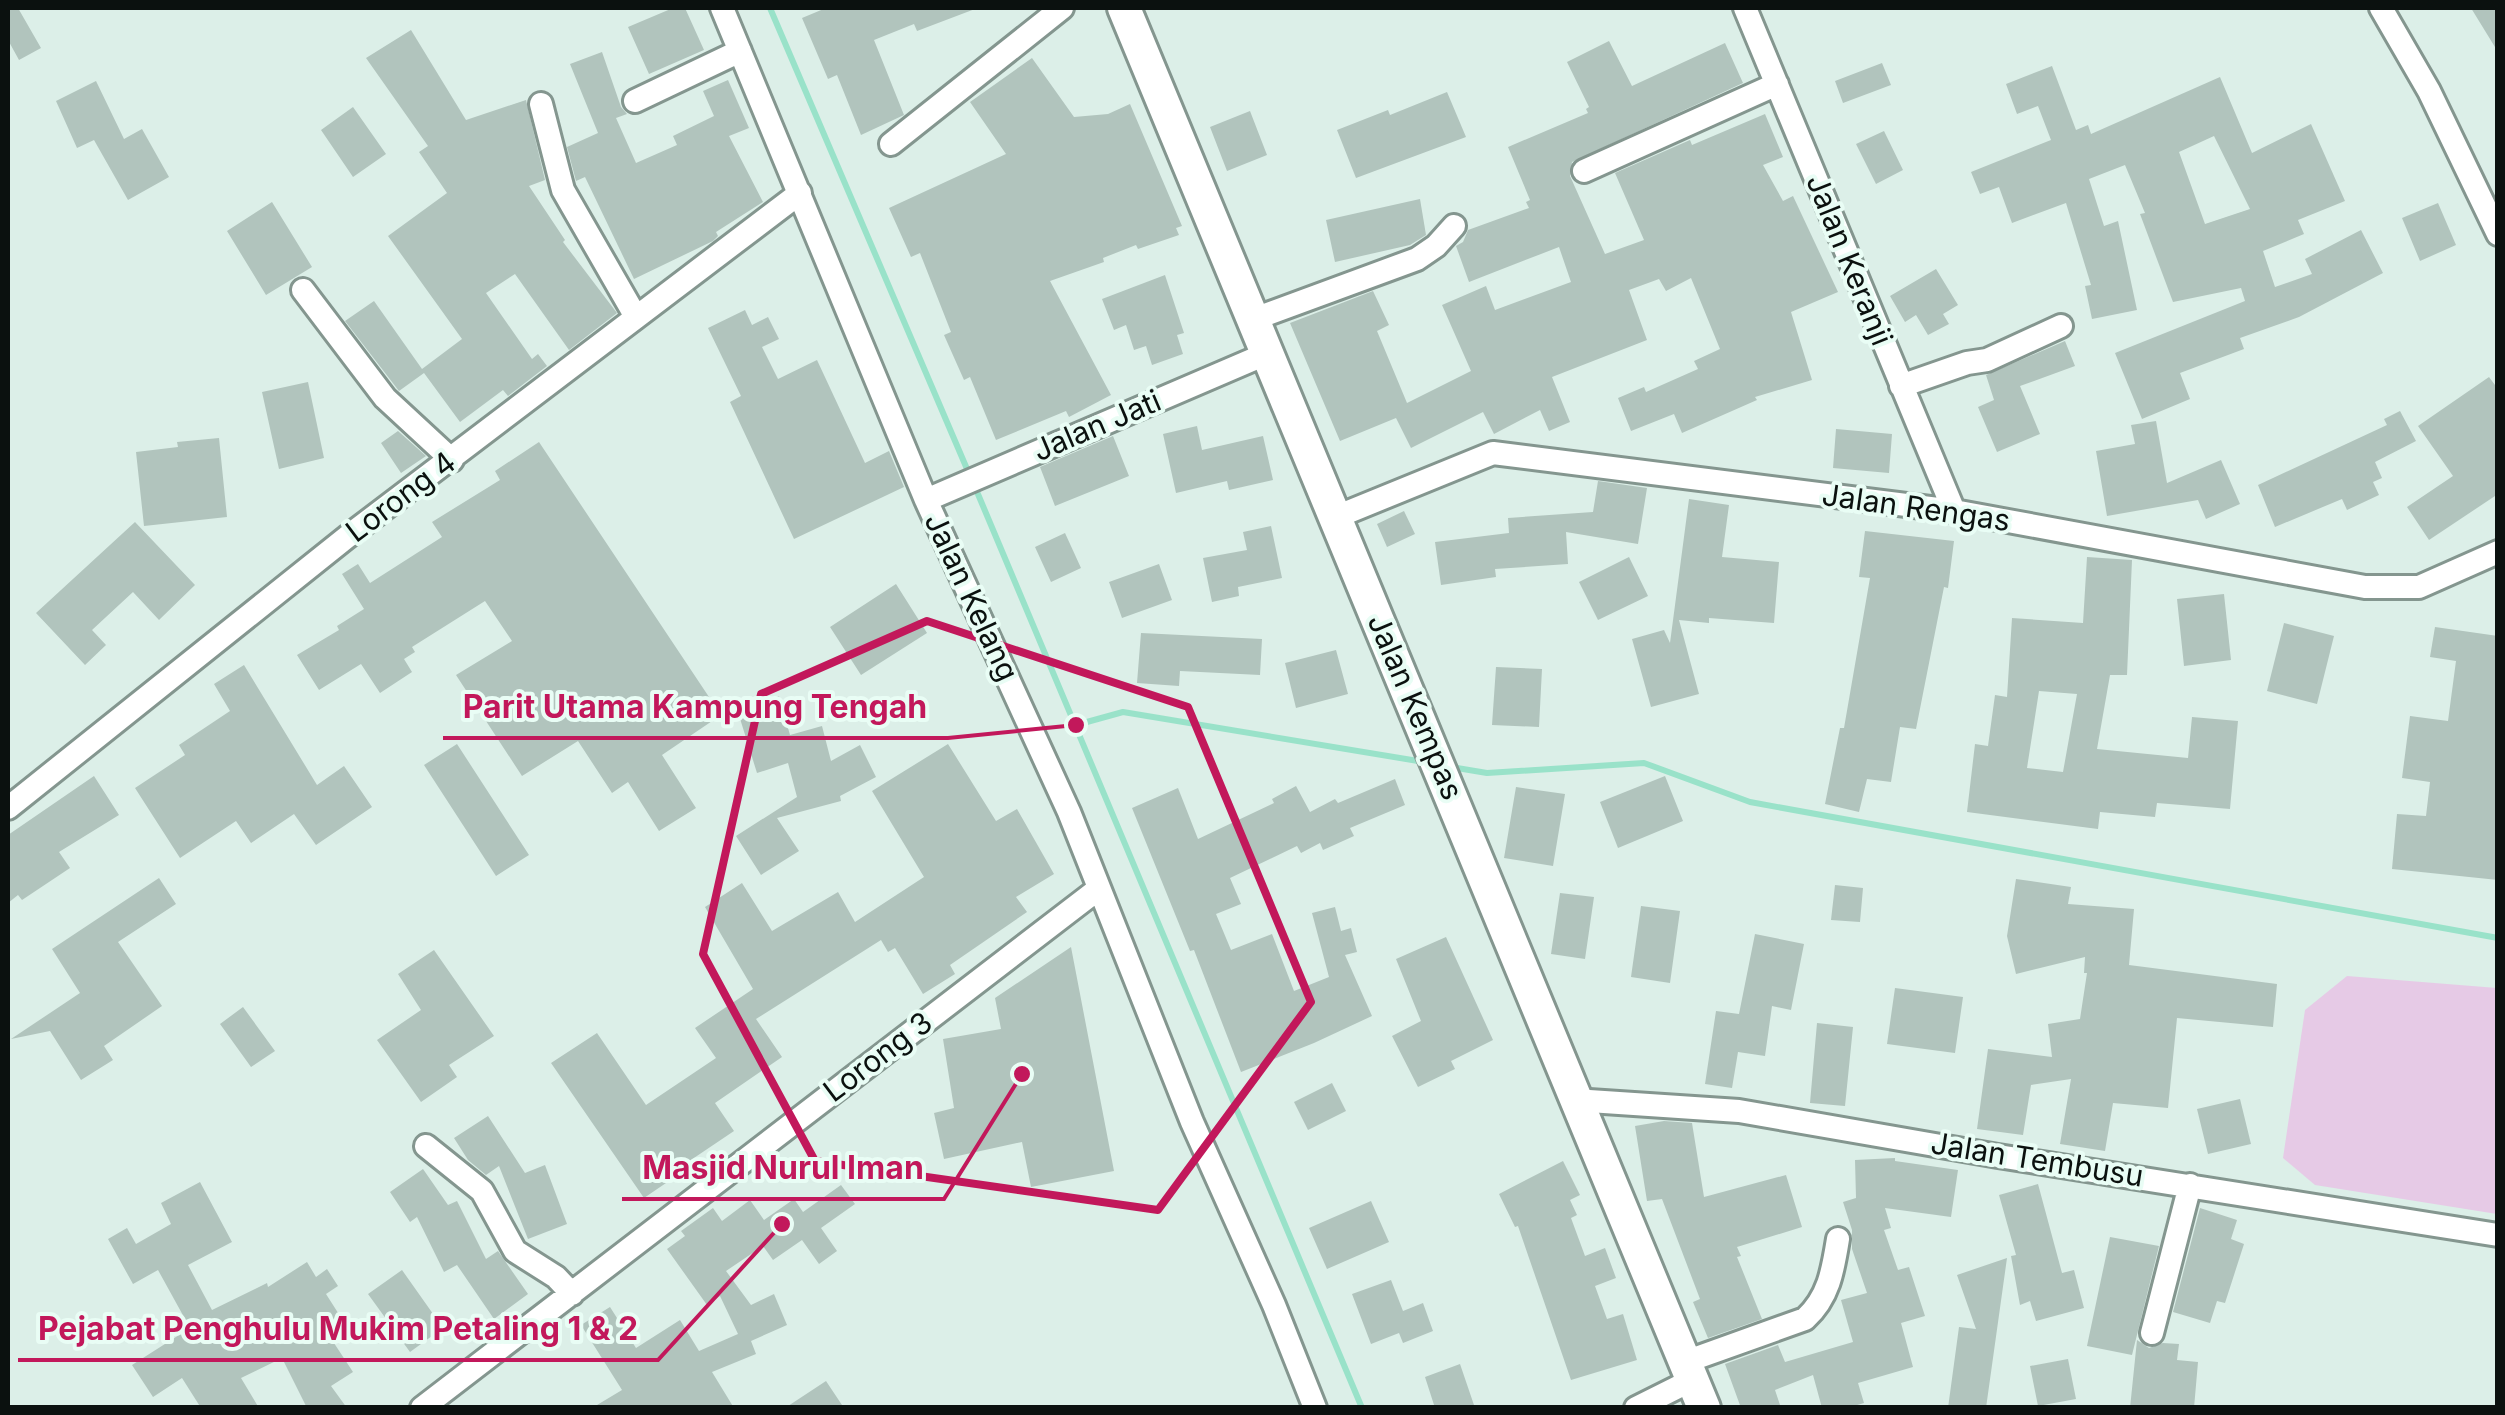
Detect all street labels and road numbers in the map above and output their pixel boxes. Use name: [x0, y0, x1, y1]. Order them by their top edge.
street label: Jalan Keranji: [1799, 169, 1901, 350]
street label: Jalan Jati: [1027, 382, 1166, 468]
street label: Lorong 4: [339, 443, 462, 549]
street label: Jalan Rengas: [1820, 476, 2012, 538]
street label: Jalan Kelang: [917, 507, 1026, 686]
street label: Jalan Kempas: [1361, 608, 1471, 805]
street label: Lorong 3: [816, 1004, 939, 1109]
street label: Jalan Tembusu: [1928, 1124, 2146, 1194]

